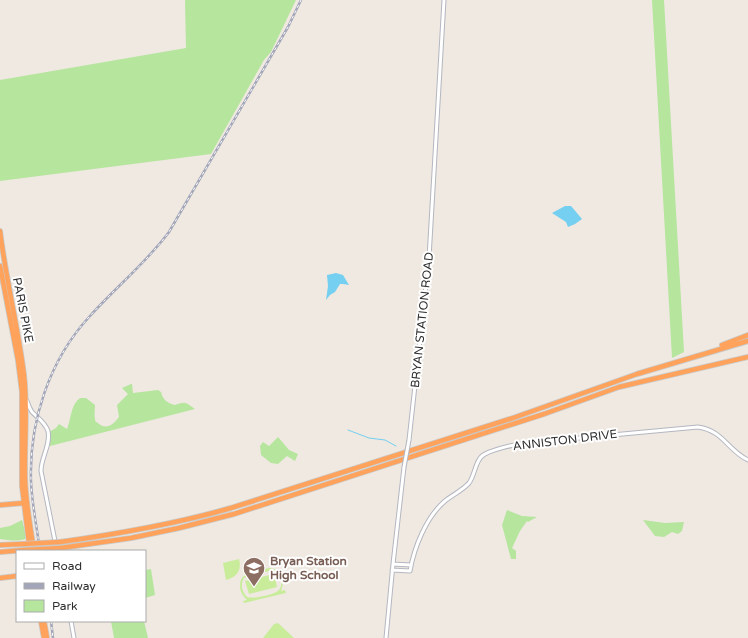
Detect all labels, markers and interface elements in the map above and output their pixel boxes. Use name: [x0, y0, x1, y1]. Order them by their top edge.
street label: BRYAN STATION ROAD: [408, 251, 436, 389]
street label: PARIS PIKE: [10, 276, 36, 344]
street label: ANNISTON DRIVE: [512, 427, 618, 453]
legend: [16, 550, 146, 622]
place label: Bryan Station High School: [270, 554, 347, 583]
school or university icon: Bryan Station High School: [241, 555, 267, 588]
text: Road: [52, 559, 82, 573]
text: Railway: [52, 579, 96, 593]
text: Park: [52, 599, 78, 613]

